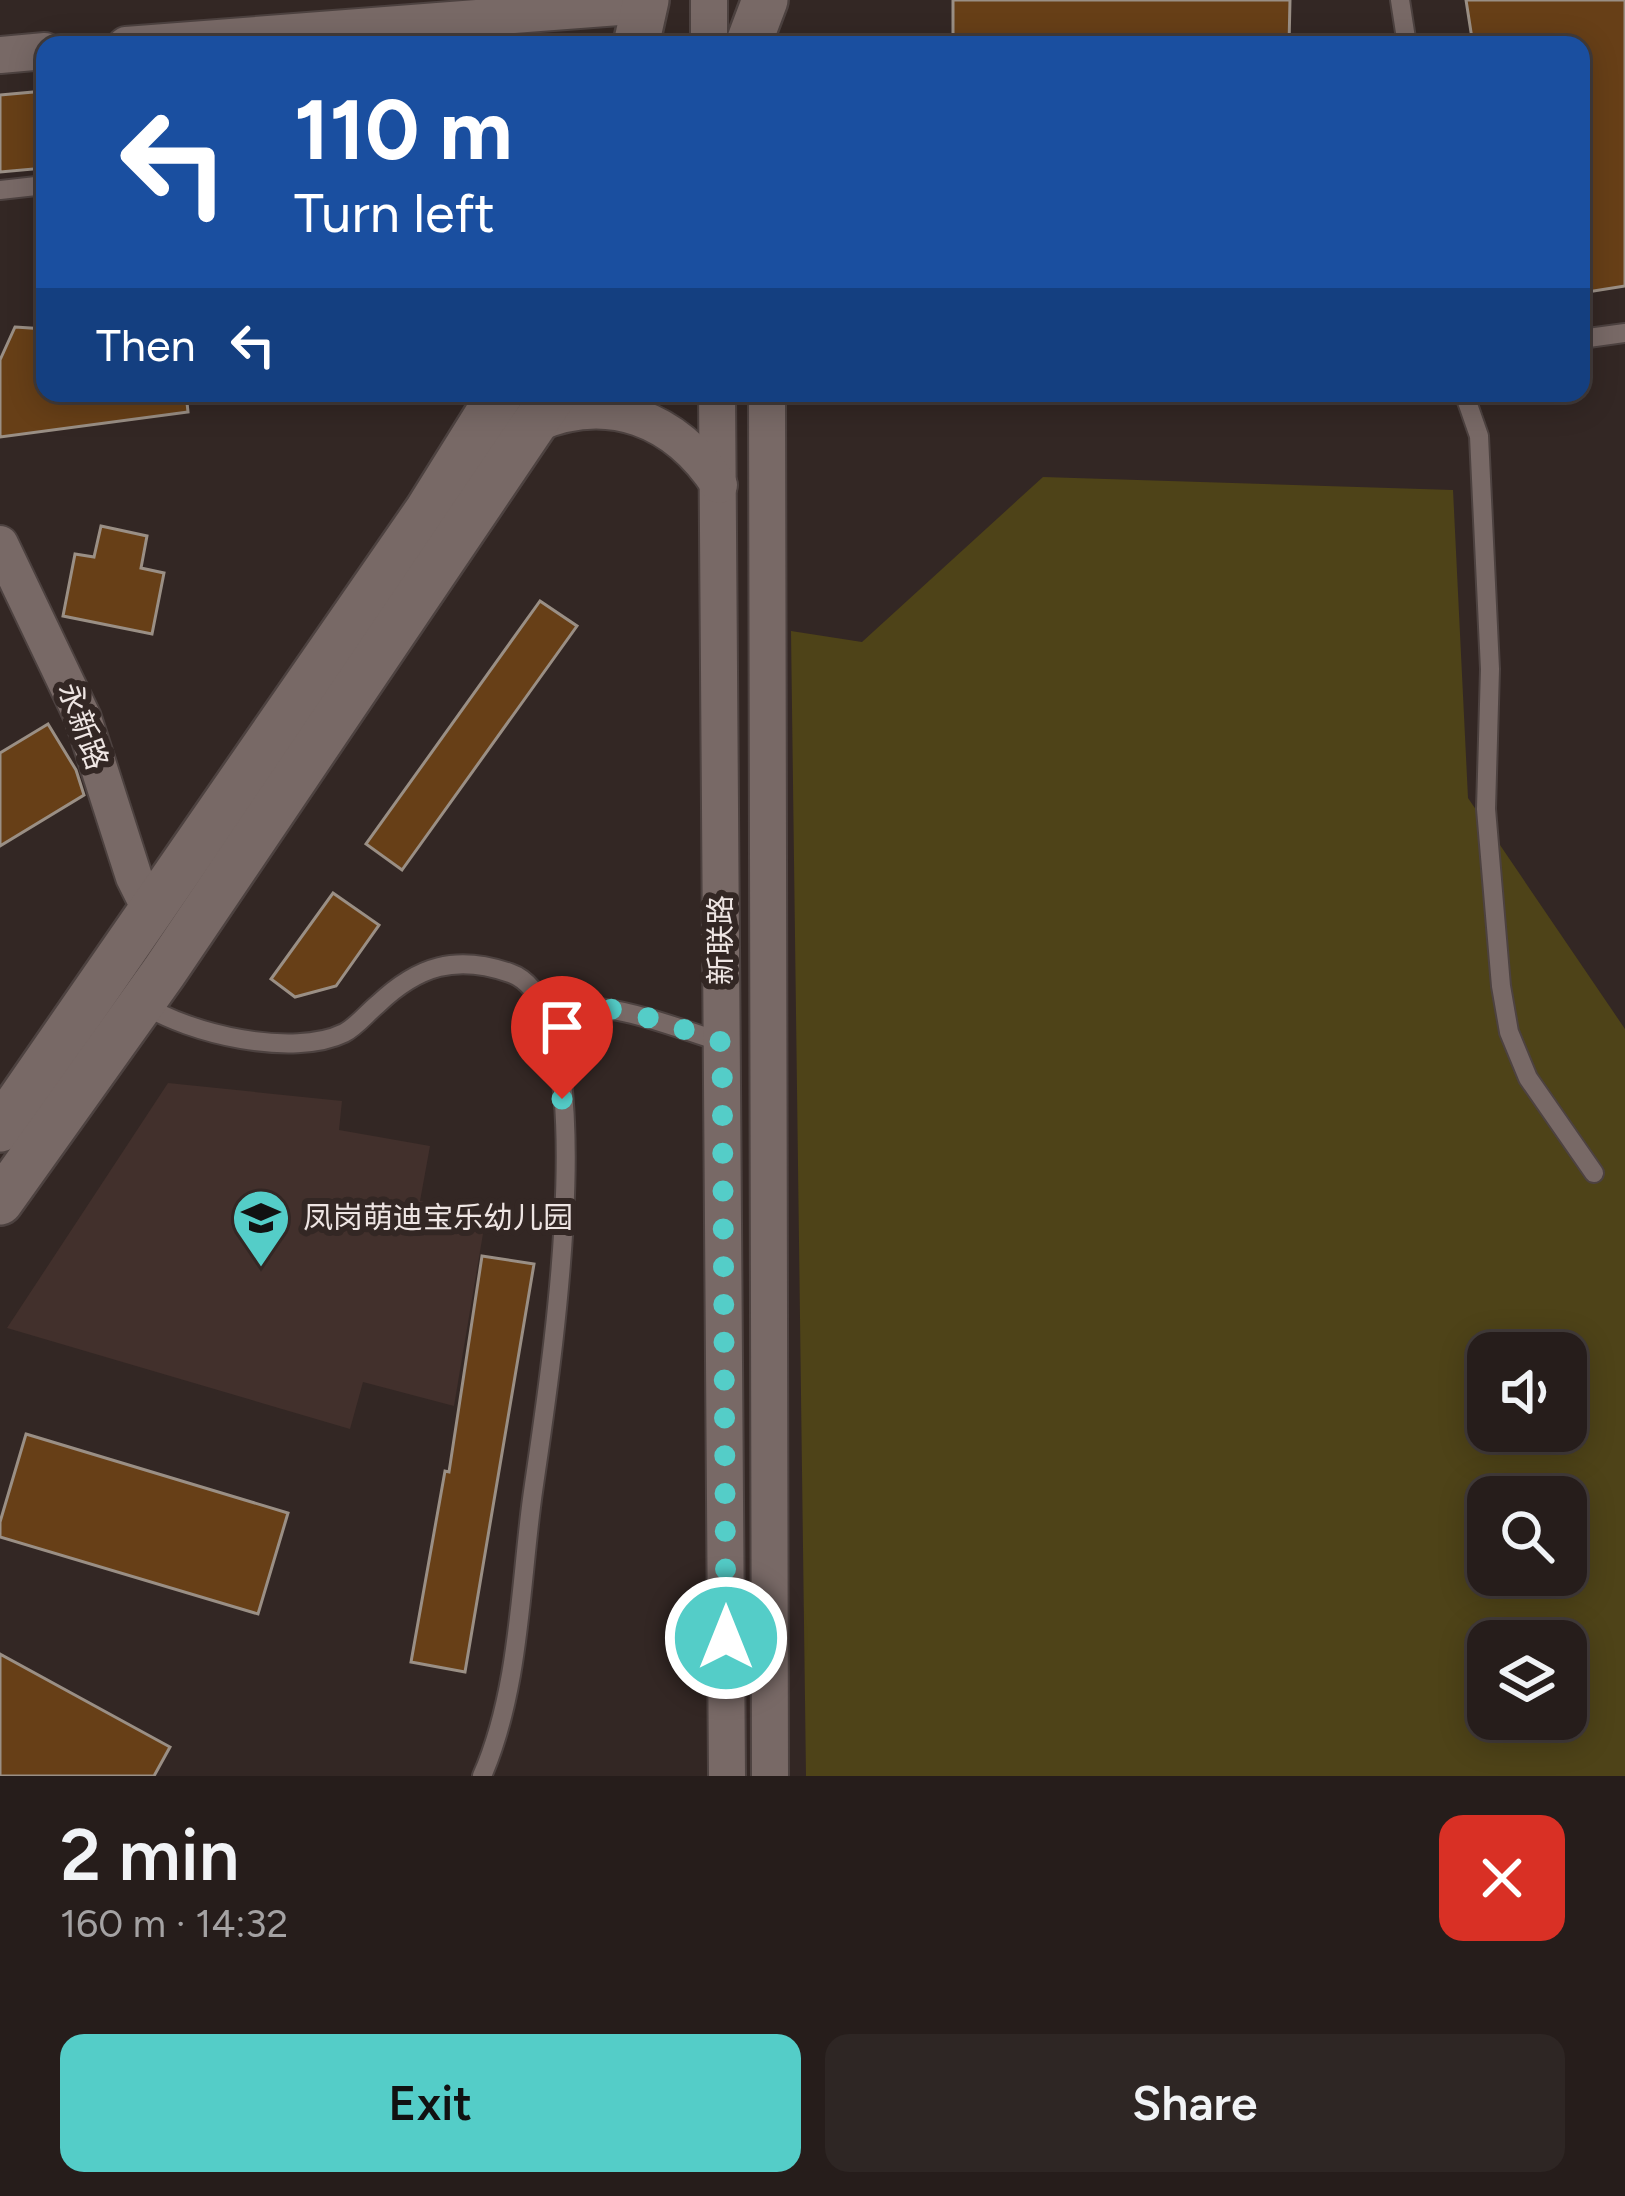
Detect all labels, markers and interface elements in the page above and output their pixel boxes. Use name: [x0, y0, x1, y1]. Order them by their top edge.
text: 110 m: [294, 79, 513, 180]
icon: left: [96, 84, 252, 240]
text: Turn left: [294, 181, 495, 246]
icon: left: [220, 312, 286, 378]
text: Then: [96, 318, 196, 372]
street label: 永新路: [51, 677, 116, 774]
street label: 新联路: [702, 895, 739, 985]
pin: [511, 976, 613, 1099]
icon: arrive: [529, 994, 595, 1060]
school or university icon: 凤岗萌迪宝乐幼儿园: [230, 1187, 292, 1269]
place label: 凤岗萌迪宝乐幼儿园: [303, 1199, 573, 1236]
map controls: [1467, 1332, 1587, 1740]
button: sound: [1467, 1332, 1587, 1452]
button: search: [1467, 1476, 1587, 1596]
position arrow: [663, 1575, 789, 1701]
button: layers: [1467, 1620, 1587, 1740]
text: 2 min: [60, 1812, 239, 1898]
button: close: [1439, 1815, 1565, 1941]
text: 160 m · 14:32: [60, 1900, 288, 1947]
button: Exit: [60, 2034, 801, 2172]
button: Share: [825, 2034, 1565, 2172]

